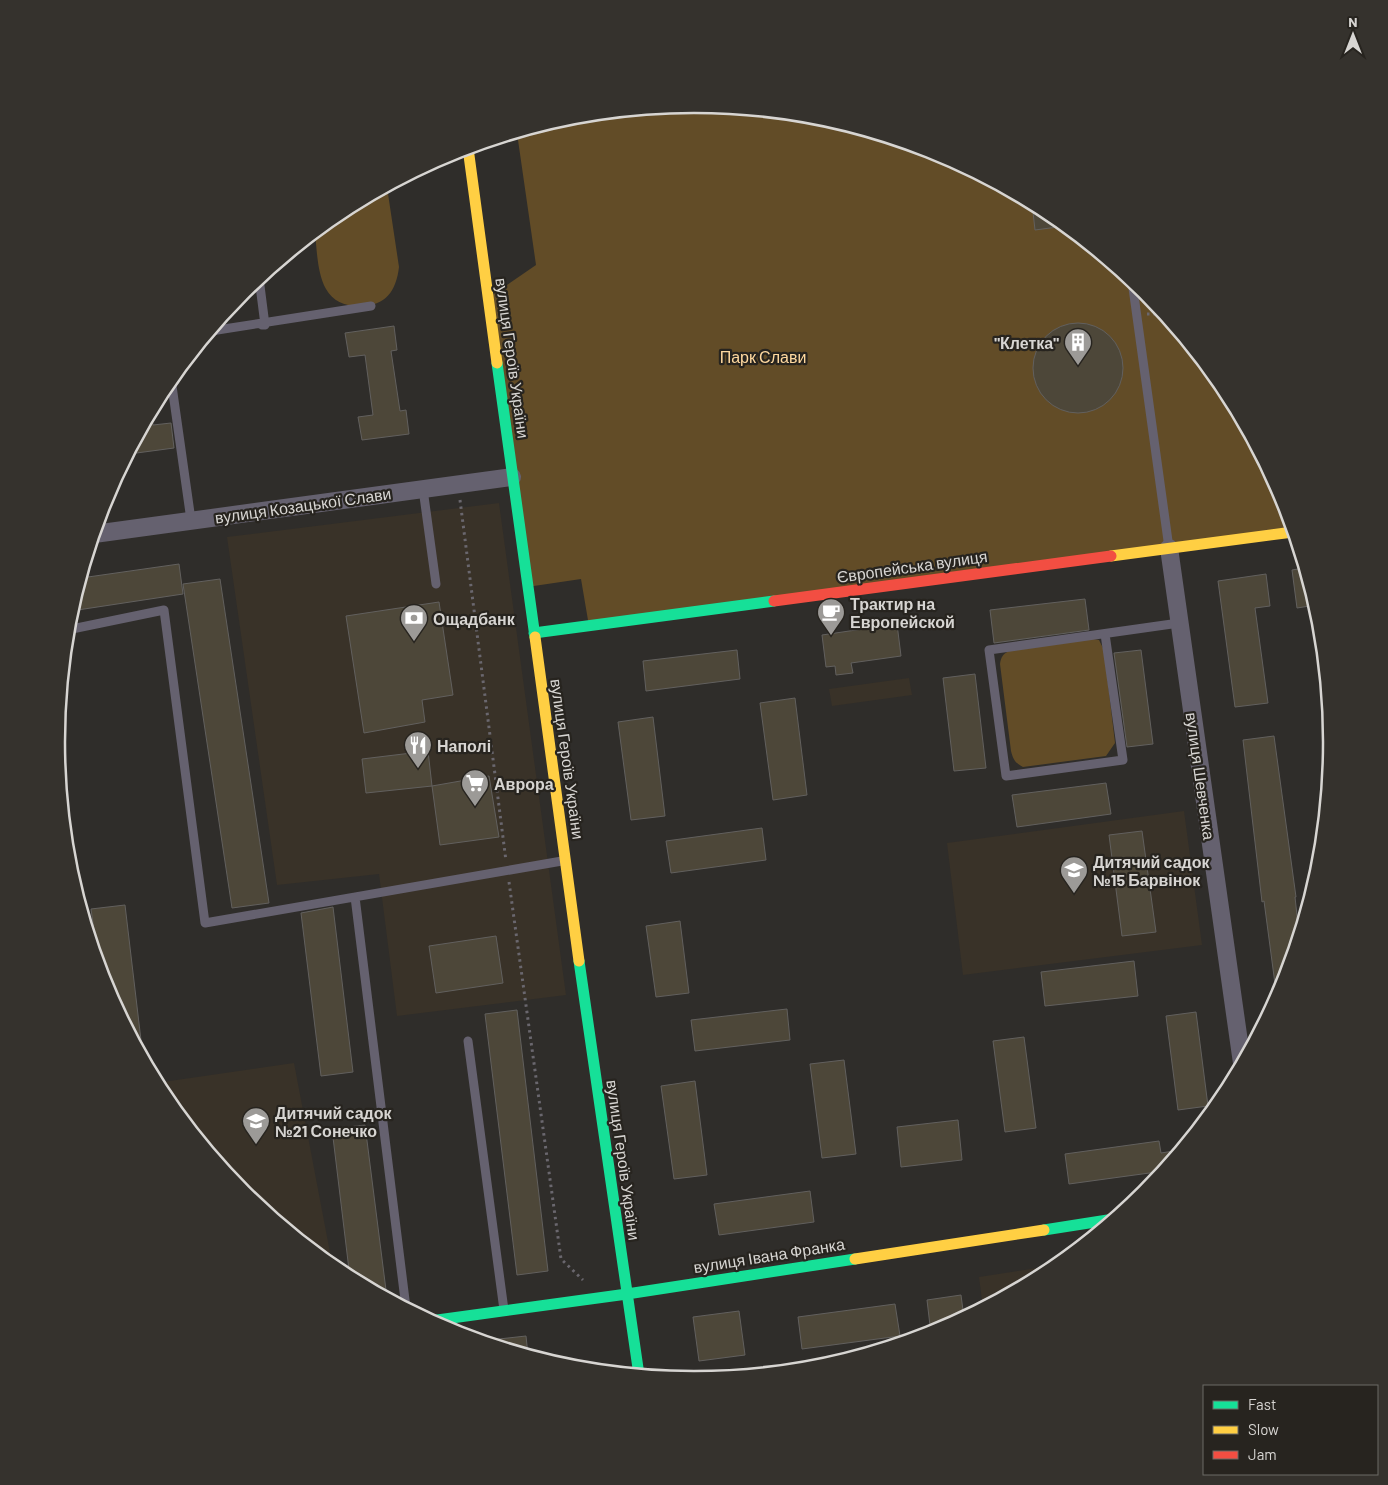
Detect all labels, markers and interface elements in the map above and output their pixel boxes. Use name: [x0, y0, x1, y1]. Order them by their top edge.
north arrow: [1328, 10, 1378, 60]
text: N: [1348, 13, 1358, 30]
street label: вулиця Героїв України: [492, 276, 534, 440]
building icon: "Клетка": [1063, 327, 1093, 366]
place label: "Клетка": [994, 333, 1059, 352]
park label: Парк Слави: [720, 347, 806, 366]
street label: вулиця Козацької Слави: [214, 483, 392, 527]
street label: Європейська вулиця: [835, 546, 989, 586]
place label: Трактир на Европейской: [850, 594, 955, 631]
cafe icon: Трактир на Европейской: [816, 597, 846, 636]
bank icon: Ощадбанк: [399, 603, 429, 642]
place label: Ощадбанк: [433, 609, 516, 628]
street label: вулиця Героїв України: [547, 677, 589, 841]
street label: вулиця Шевченка: [1183, 711, 1219, 841]
restaurant icon: Наполі: [403, 730, 433, 769]
place label: Наполі: [437, 736, 491, 755]
supermarket icon: Аврора: [460, 768, 490, 807]
place label: Аврора: [494, 774, 554, 793]
place label: Дитячий садок №15 Барвінок: [1093, 852, 1210, 889]
school or university icon: Дитячий садок №15 Барвінок: [1059, 855, 1089, 894]
street label: вулиця Героїв України: [603, 1078, 645, 1242]
place label: Дитячий садок №21 Сонечко: [275, 1103, 392, 1140]
school or university icon: Дитячий садок №21 Сонечко: [241, 1106, 271, 1145]
street label: вулиця Івана Франка: [692, 1234, 846, 1276]
legend: [1203, 1385, 1378, 1475]
text: Fast: [1248, 1395, 1276, 1413]
text: Slow: [1248, 1420, 1279, 1438]
text: Jam: [1248, 1445, 1277, 1463]

